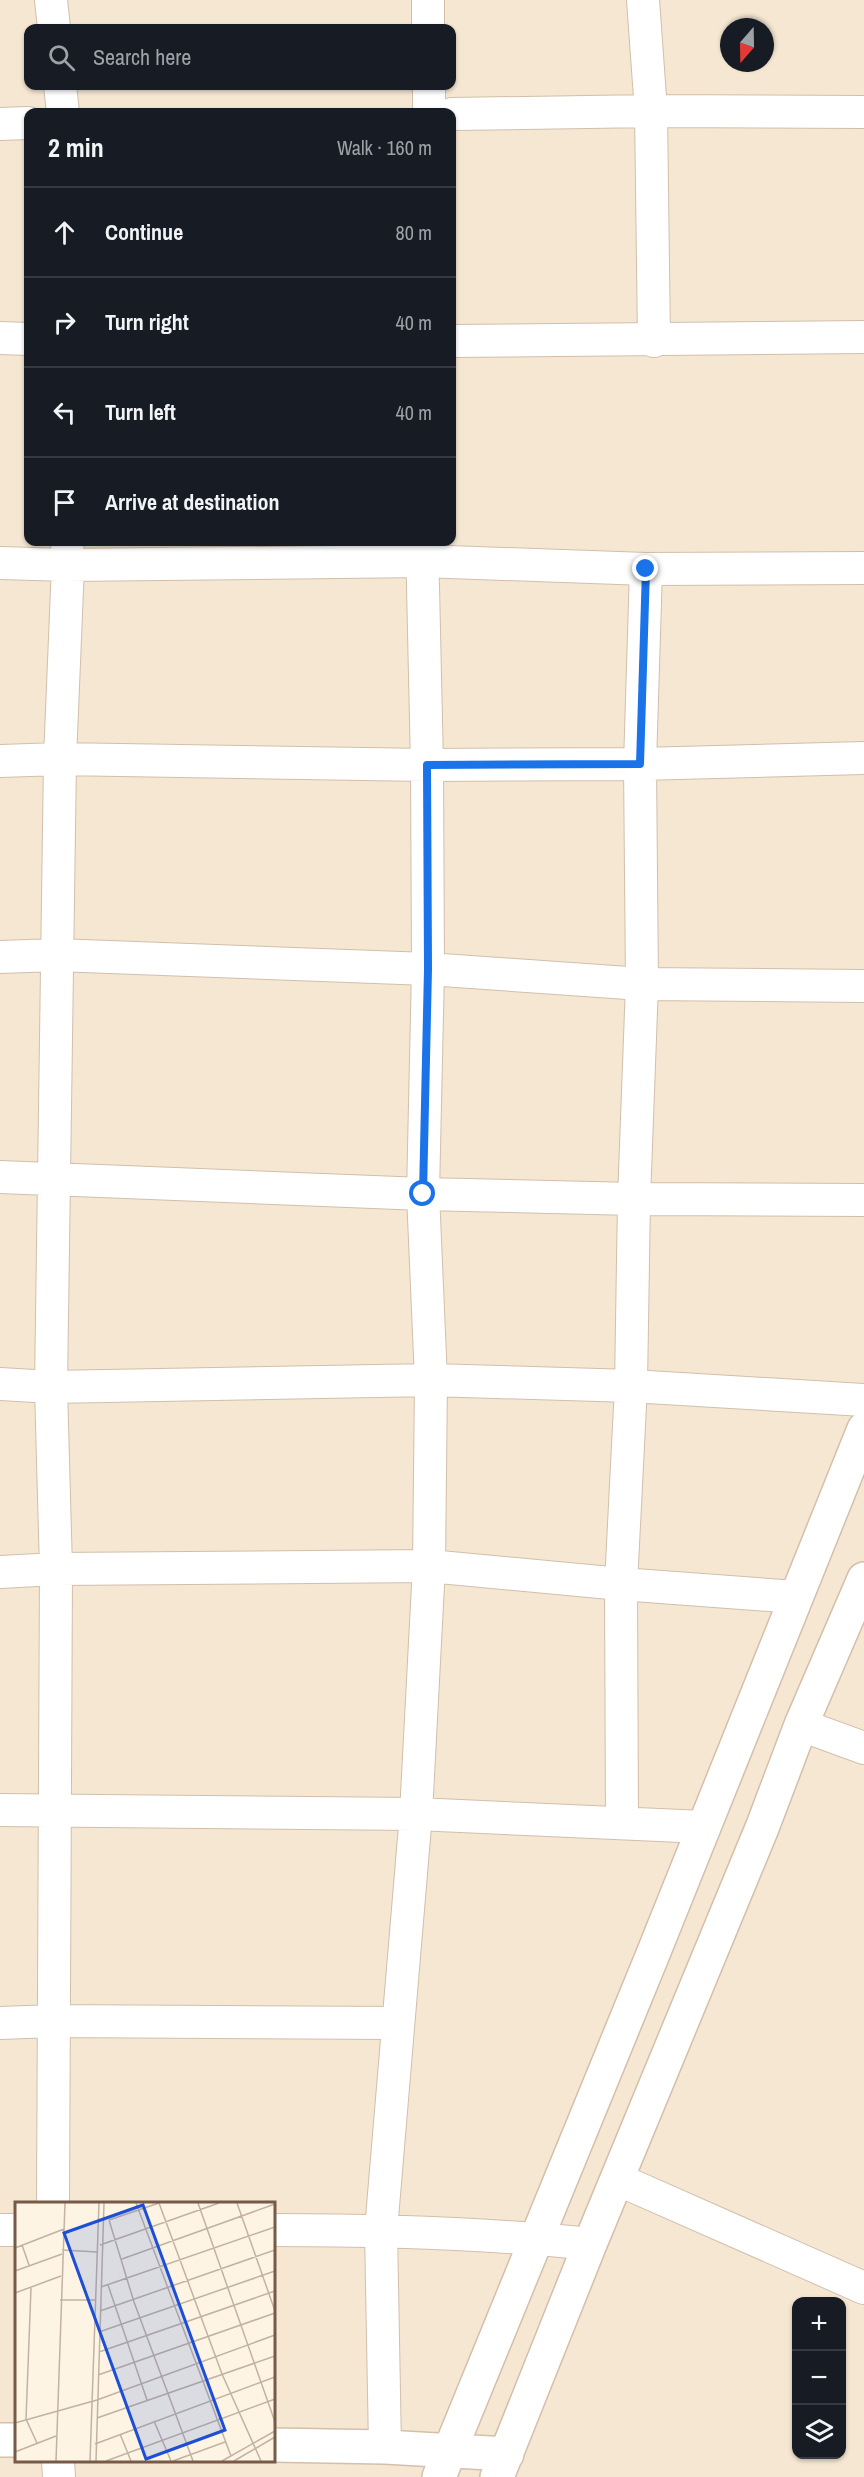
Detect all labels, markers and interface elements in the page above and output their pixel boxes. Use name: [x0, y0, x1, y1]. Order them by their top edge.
north arrow: [720, 18, 774, 72]
search box: [24, 24, 456, 90]
icon: search: [45, 41, 78, 74]
text: Search here: [93, 42, 191, 72]
text: 2 min: [48, 130, 104, 165]
text: Walk · 160 m: [337, 134, 432, 161]
icon: ahead: [48, 216, 81, 249]
text: Continue: [105, 217, 183, 247]
text: 80 m: [396, 219, 432, 246]
icon: right: [48, 306, 81, 339]
text: Turn right: [105, 307, 189, 337]
text: 40 m: [396, 309, 432, 336]
icon: left: [48, 396, 81, 429]
text: Turn left: [105, 397, 176, 427]
text: 40 m: [396, 399, 432, 426]
icon: arrive: [48, 486, 81, 519]
text: Arrive at destination: [105, 487, 279, 517]
route end: [632, 555, 658, 581]
route start: [409, 1180, 435, 1206]
inset map: [15, 2202, 274, 2462]
map controls: [792, 2297, 846, 2459]
button: +: [792, 2297, 846, 2351]
button: −: [792, 2351, 846, 2405]
button: layers: [792, 2405, 846, 2459]

